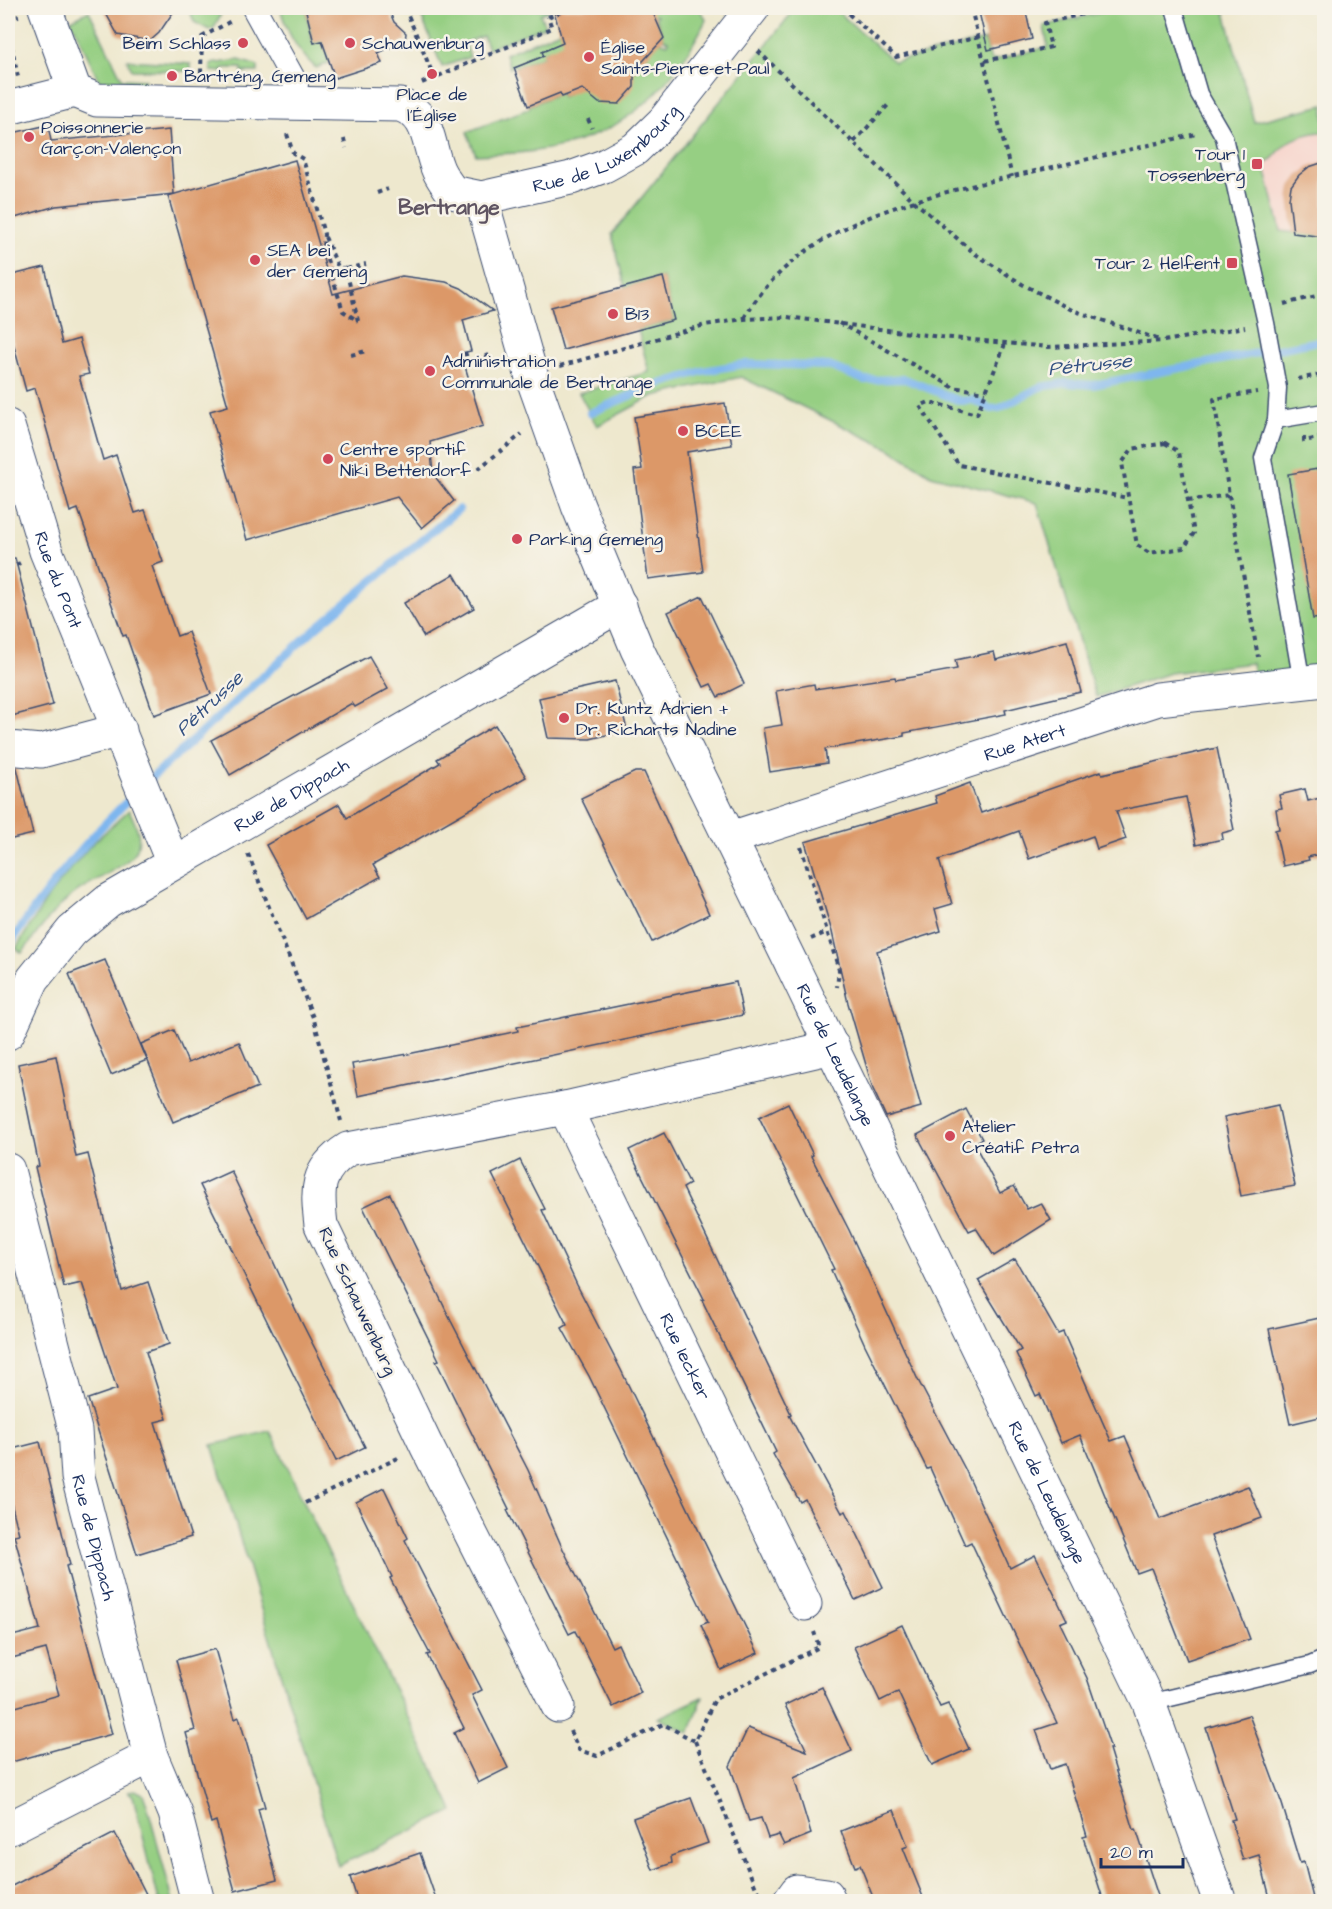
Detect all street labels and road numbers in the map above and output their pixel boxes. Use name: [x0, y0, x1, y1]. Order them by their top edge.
street label: Rue de Luxembourg: [530, 99, 686, 199]
street label: Rue du Pont: [28, 529, 88, 633]
street label: Rue Atert: [981, 718, 1070, 768]
street label: Rue de Dippach: [229, 752, 354, 839]
street label: Rue de Leudelange: [790, 980, 880, 1131]
street label: Rue Schauwenburg: [311, 1223, 403, 1380]
street label: Rue Iecker: [653, 1309, 716, 1404]
street label: Rue de Leudelange: [1002, 1417, 1092, 1568]
street label: Rue de Dippach: [65, 1472, 122, 1603]

